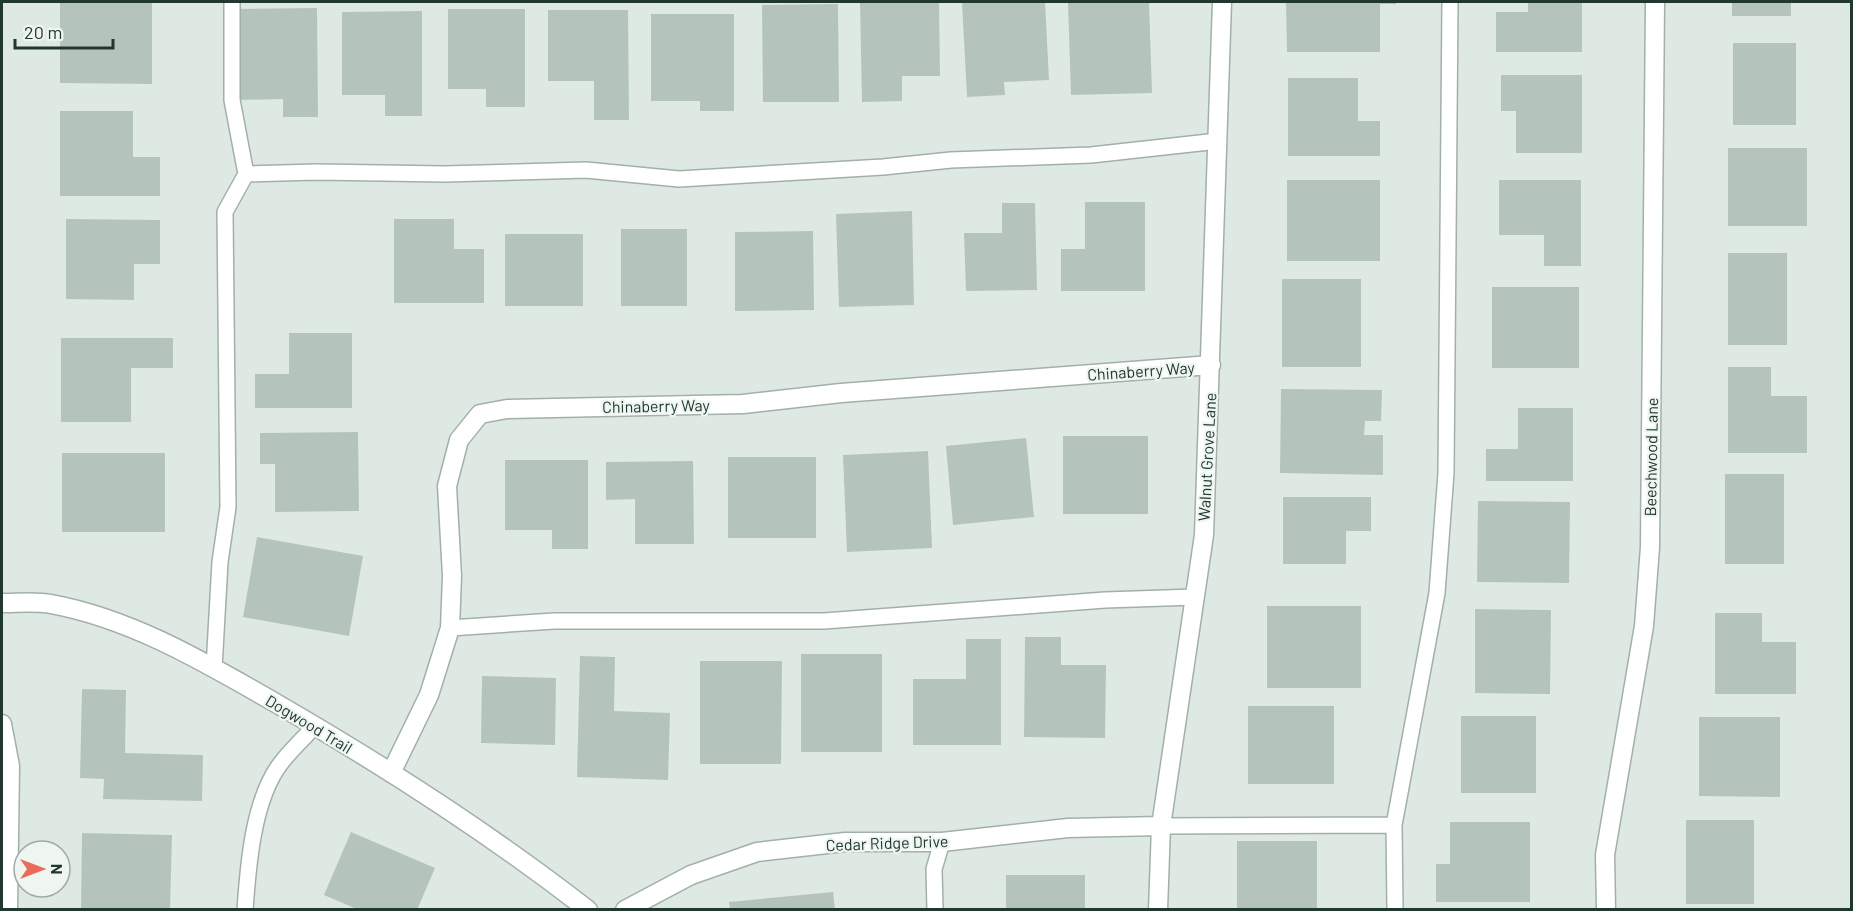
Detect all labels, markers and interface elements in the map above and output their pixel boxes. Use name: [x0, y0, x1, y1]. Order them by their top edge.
scale bar: [15, 12, 112, 50]
text: 20 m: [24, 21, 62, 43]
street label: Chinaberry Way: [1087, 357, 1196, 384]
street label: Walnut Grove Lane: [1194, 392, 1219, 522]
street label: Chinaberry Way: [602, 395, 711, 416]
street label: Beechwood Lane: [1640, 397, 1661, 517]
street label: Dogwood Trail: [262, 690, 356, 757]
street label: Cedar Ridge Drive: [825, 831, 949, 854]
north arrow: [12, 839, 72, 899]
text: N: [48, 864, 67, 874]

